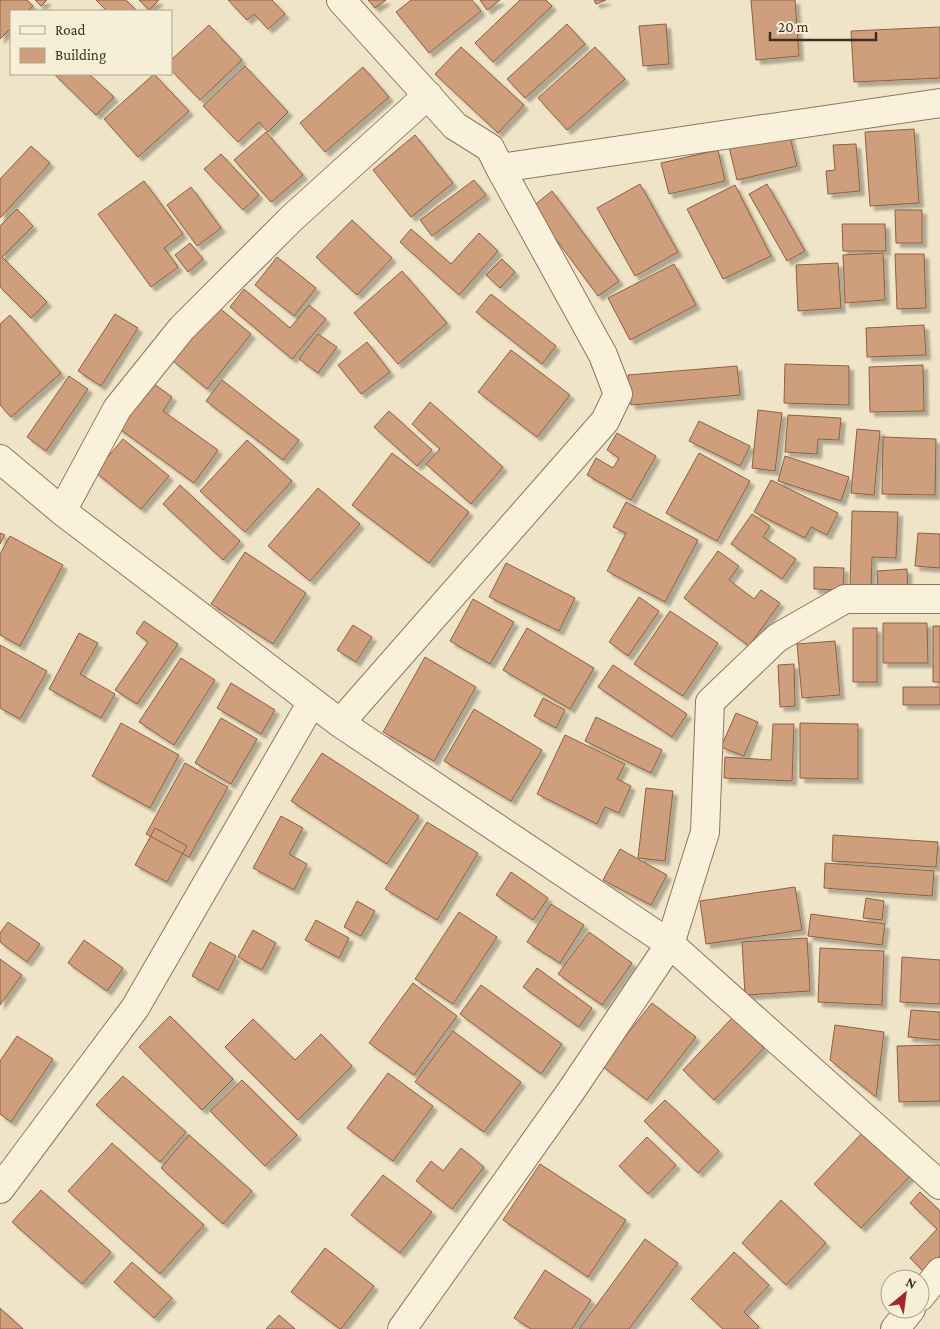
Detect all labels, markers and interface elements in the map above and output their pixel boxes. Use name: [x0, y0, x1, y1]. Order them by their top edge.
legend: [10, 10, 172, 75]
scale bar: [770, 10, 876, 42]
text: 20 m: [778, 19, 809, 35]
text: Road: [55, 22, 86, 38]
text: Building: [55, 47, 106, 64]
north arrow: [880, 1269, 930, 1319]
text: N: [903, 1273, 920, 1292]

